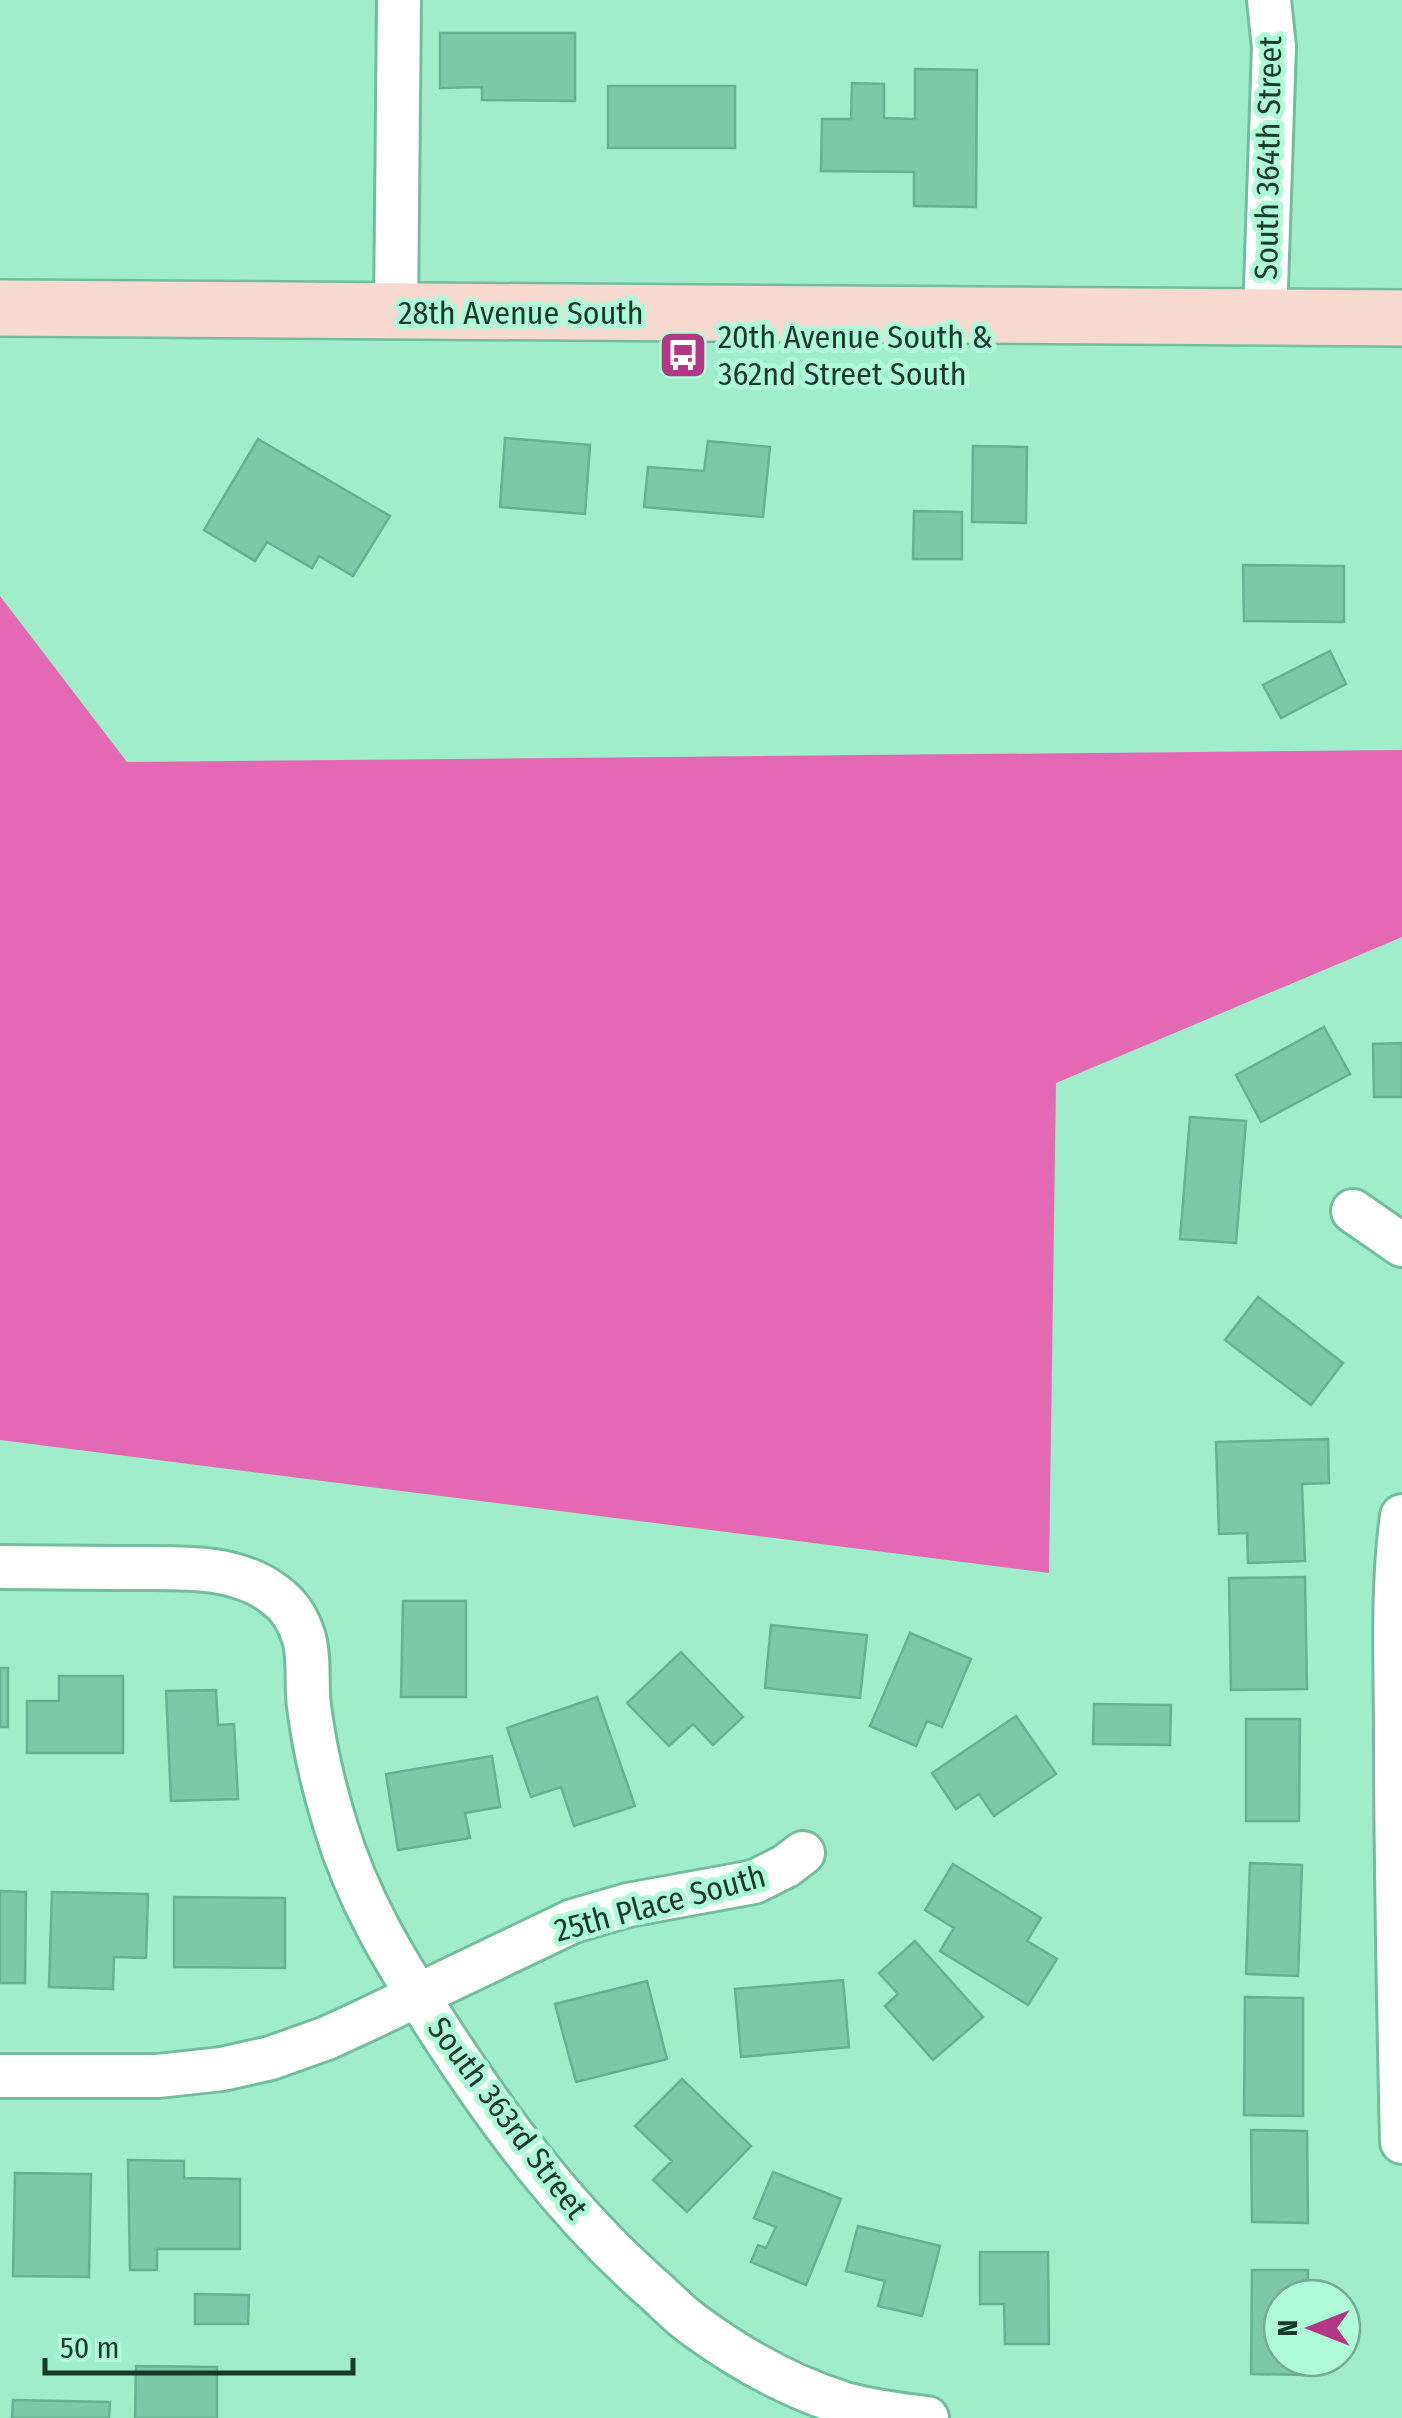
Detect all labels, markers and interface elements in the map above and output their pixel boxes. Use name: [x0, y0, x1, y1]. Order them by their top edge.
street label: South 364th Street: [1247, 35, 1289, 280]
street label: 28th Avenue South: [398, 294, 644, 332]
place label: 20th Avenue South & 362nd Street South: [718, 318, 993, 393]
bus stop icon: 20th Avenue South & 362nd Street South: [657, 329, 709, 381]
street label: 25th Place South: [550, 1857, 770, 1949]
street label: South 363rd Street: [420, 2010, 596, 2227]
north arrow: [1262, 2278, 1362, 2378]
scale bar: [45, 2313, 352, 2375]
text: N: [1271, 2320, 1304, 2336]
text: 50 m: [60, 2330, 120, 2366]

